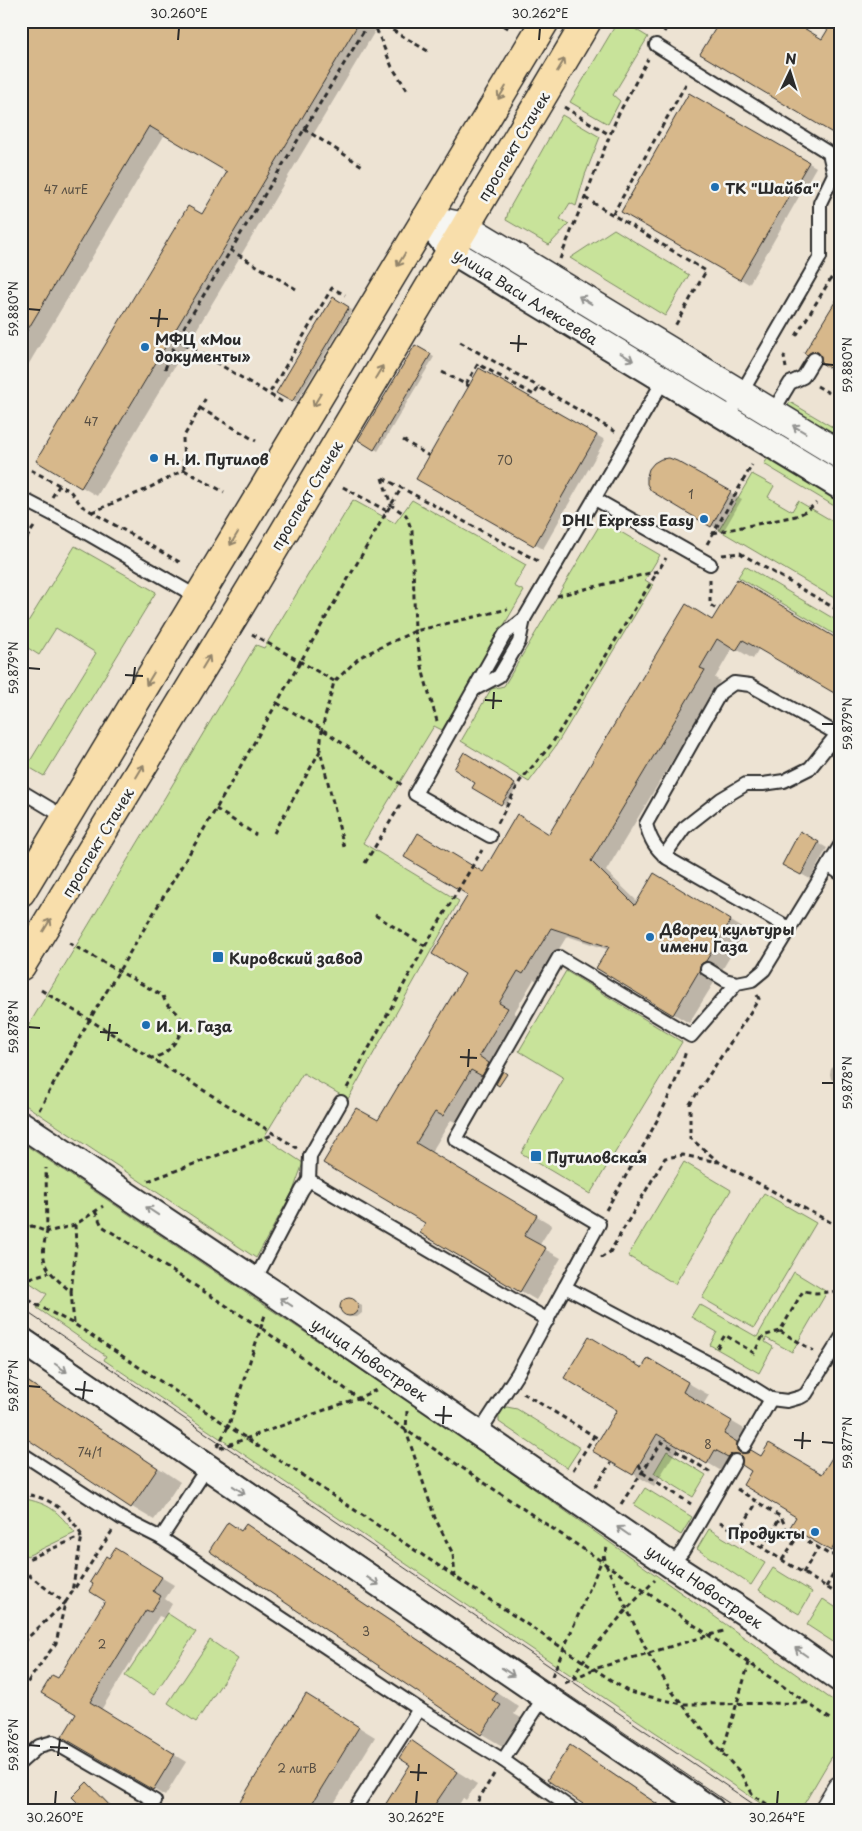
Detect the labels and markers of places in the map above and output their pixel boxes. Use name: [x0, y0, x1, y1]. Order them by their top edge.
place label: ТК "Шайба": [725, 176, 819, 199]
marker: ТК "Шайба": [709, 181, 721, 193]
place label: МФЦ «Мои документы»: [155, 327, 250, 367]
marker: МФЦ «Мои документы»: [139, 341, 151, 353]
place label: Н. И. Путилов: [164, 447, 269, 470]
marker: Н. И. Путилов: [148, 452, 160, 464]
place label: DHL Express Easy: [562, 508, 694, 531]
marker: DHL Express Easy: [698, 513, 710, 525]
place label: Дворец культуры имени Газа: [659, 917, 795, 957]
marker: Дворец культуры имени Газа: [644, 931, 656, 943]
place label: Кировский завод: [229, 946, 362, 969]
marker: Кировский завод: [211, 950, 225, 964]
place label: И. И. Газа: [156, 1014, 233, 1037]
marker: И. И. Газа: [140, 1019, 152, 1031]
place label: Путиловская: [547, 1145, 647, 1168]
marker: Путиловская: [529, 1149, 543, 1163]
place label: Продукты: [728, 1521, 805, 1544]
marker: Продукты: [809, 1526, 821, 1538]

